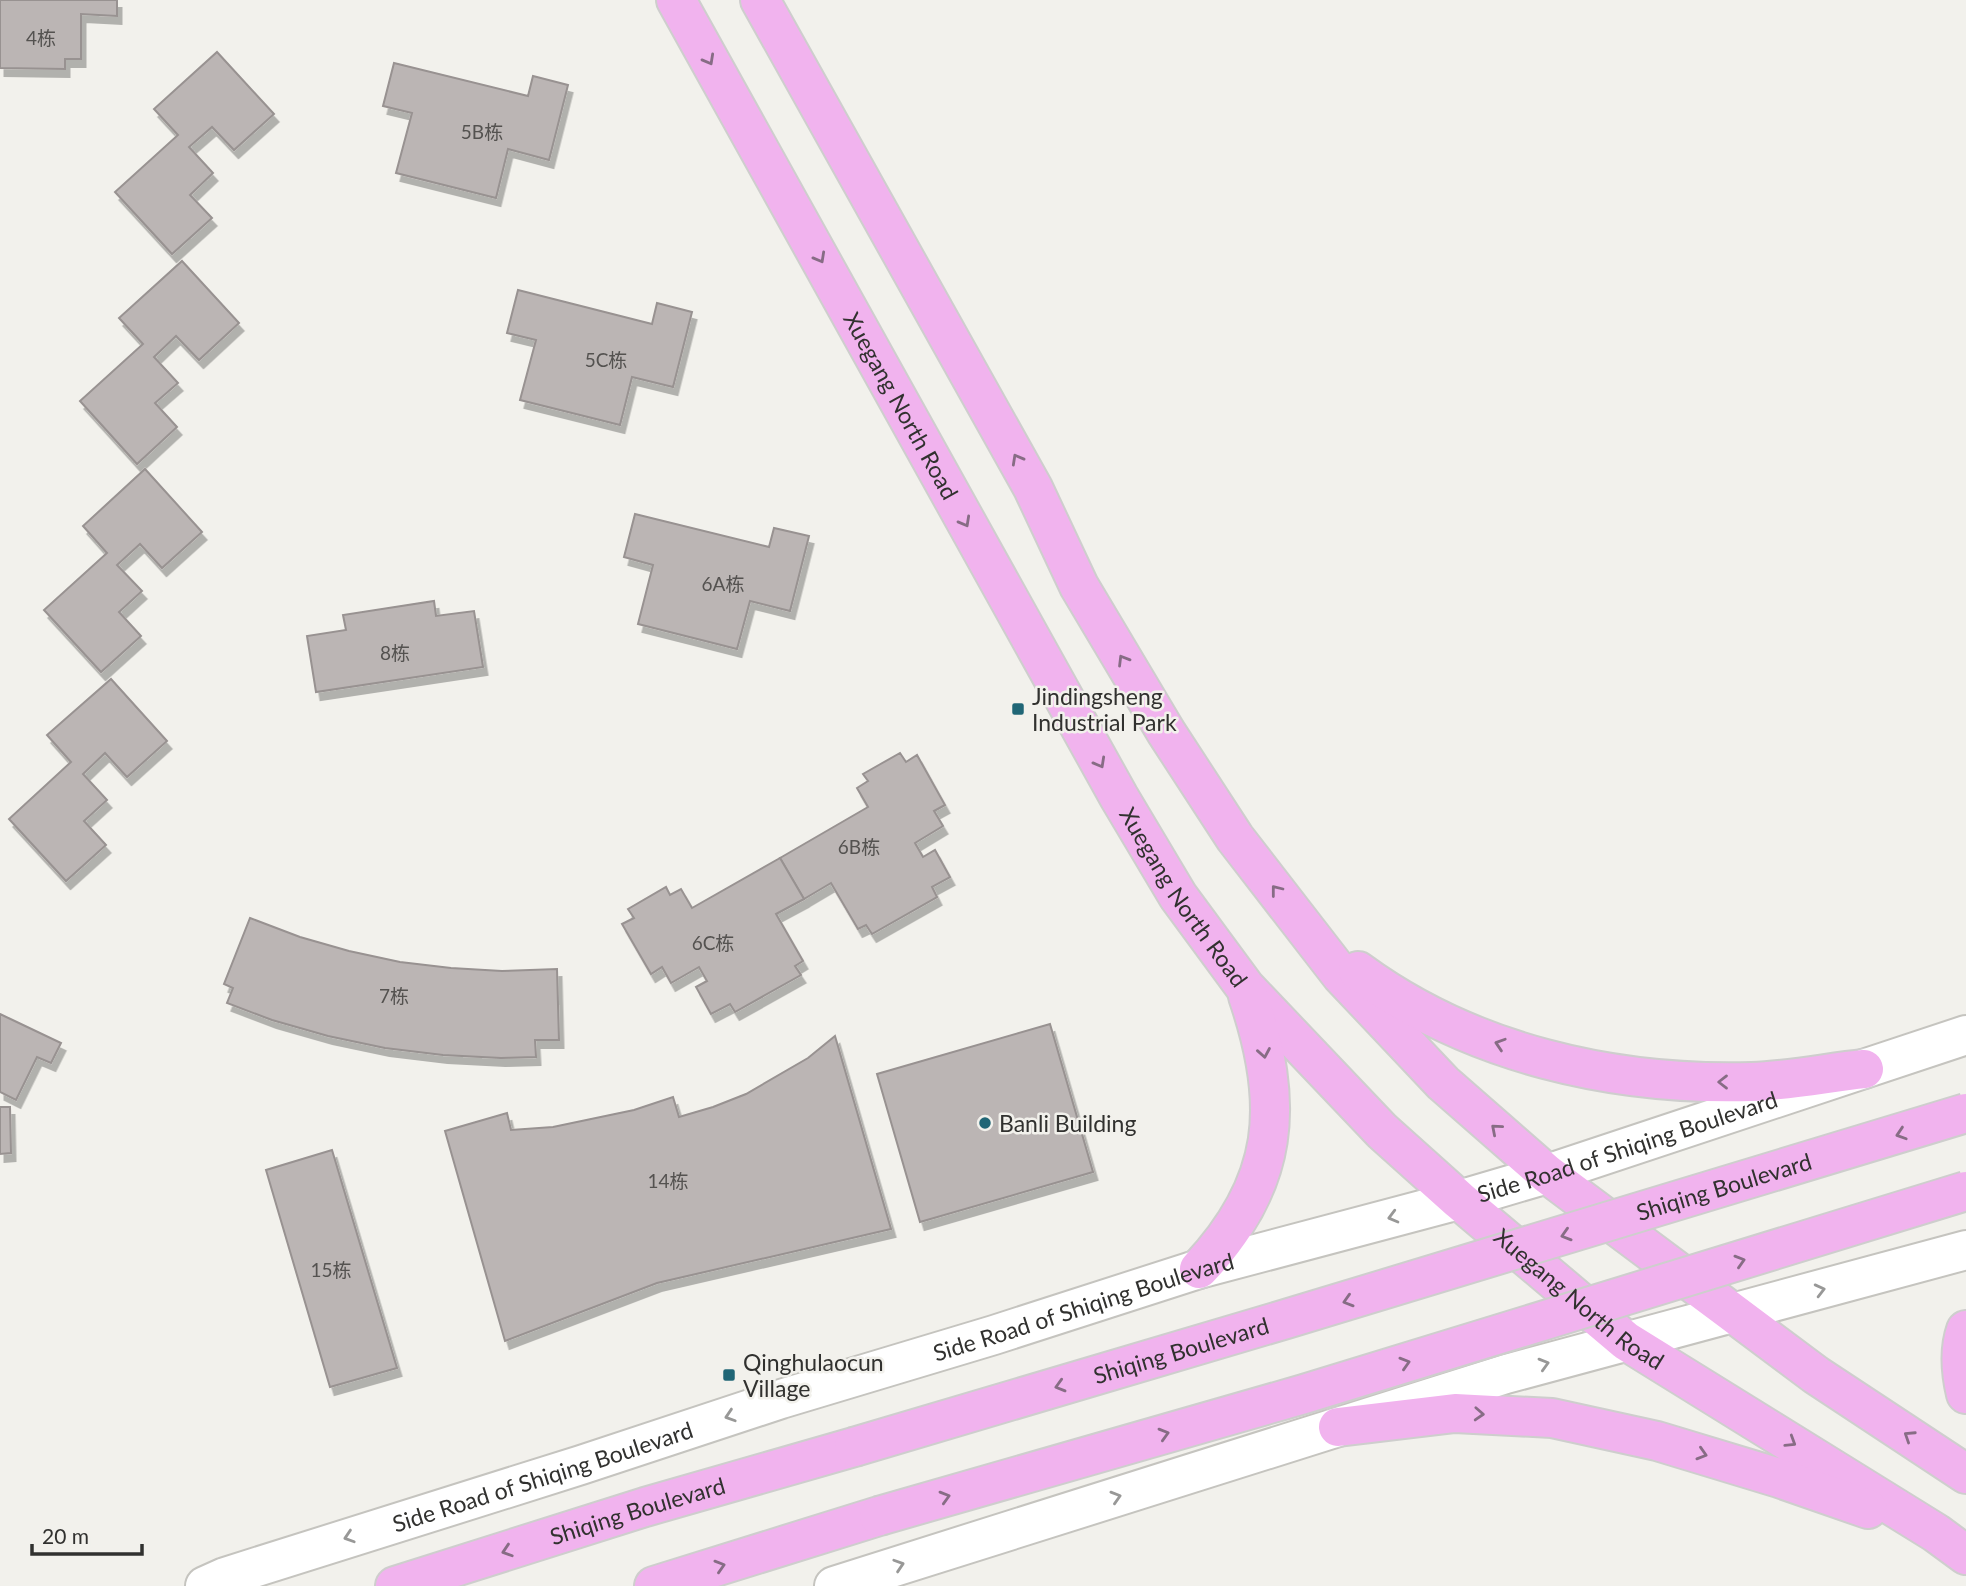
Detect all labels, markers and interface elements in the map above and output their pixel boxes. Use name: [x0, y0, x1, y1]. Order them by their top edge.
house number: 4栋: [26, 26, 56, 49]
one-way arrow: [701, 52, 714, 65]
house number: 5B栋: [461, 120, 503, 143]
one-way arrow: [812, 251, 825, 264]
street label: Xuegang North Road: [838, 307, 965, 504]
house number: 5C栋: [585, 348, 627, 371]
one-way arrow: [1012, 454, 1025, 467]
one-way arrow: [957, 515, 971, 527]
house number: 6A栋: [702, 572, 744, 595]
house number: 8栋: [380, 641, 410, 664]
one-way arrow: [1118, 655, 1131, 668]
place label: Jindingsheng Industrial Park: [1032, 682, 1177, 736]
marker: Jindingsheng Industrial Park: [1010, 701, 1026, 717]
one-way arrow: [1092, 756, 1105, 769]
street label: Xuegang North Road: [1114, 802, 1254, 992]
house number: 6B栋: [838, 835, 880, 858]
one-way arrow: [1271, 886, 1284, 898]
house number: 6C栋: [692, 931, 734, 954]
house number: 7栋: [379, 984, 409, 1007]
one-way arrow: [1494, 1038, 1507, 1052]
one-way arrow: [1256, 1047, 1271, 1059]
one-way arrow: [1717, 1074, 1728, 1090]
street label: Side Road of Shiqing Boulevard: [1474, 1084, 1782, 1208]
place label: Banli Building: [999, 1109, 1136, 1137]
marker: Banli Building: [977, 1115, 993, 1131]
one-way arrow: [1491, 1125, 1504, 1137]
one-way arrow: [1895, 1126, 1908, 1140]
street label: Shiqing Boulevard: [1633, 1148, 1815, 1228]
house number: 14栋: [647, 1169, 689, 1192]
one-way arrow: [1388, 1209, 1400, 1224]
street label: Xuegang North Road: [1489, 1222, 1669, 1375]
one-way arrow: [1560, 1227, 1572, 1242]
street label: Side Road of Shiqing Boulevard: [930, 1247, 1238, 1365]
one-way arrow: [1734, 1255, 1746, 1270]
house number: 15栋: [310, 1258, 352, 1281]
one-way arrow: [1814, 1284, 1826, 1298]
one-way arrow: [1342, 1292, 1354, 1307]
street label: Shiqing Boulevard: [1090, 1312, 1272, 1388]
place label: Qinghulaocun Village: [743, 1348, 884, 1402]
one-way arrow: [1399, 1356, 1411, 1371]
one-way arrow: [1538, 1357, 1550, 1372]
marker: Qinghulaocun Village: [721, 1367, 737, 1383]
one-way arrow: [1054, 1378, 1066, 1393]
one-way arrow: [1474, 1407, 1485, 1422]
one-way arrow: [724, 1408, 736, 1422]
street label: Side Road of Shiqing Boulevard: [389, 1413, 697, 1537]
one-way arrow: [1157, 1428, 1169, 1443]
one-way arrow: [1904, 1432, 1917, 1444]
one-way arrow: [1783, 1434, 1796, 1447]
one-way arrow: [1696, 1446, 1708, 1461]
street label: Shiqing Boulevard: [546, 1471, 728, 1551]
one-way arrow: [1109, 1490, 1121, 1505]
one-way arrow: [939, 1491, 951, 1506]
scale bar: [32, 1512, 142, 1556]
text: 20 m: [42, 1523, 89, 1548]
one-way arrow: [344, 1529, 356, 1543]
one-way arrow: [501, 1542, 513, 1557]
one-way arrow: [713, 1559, 725, 1574]
one-way arrow: [892, 1559, 904, 1573]

